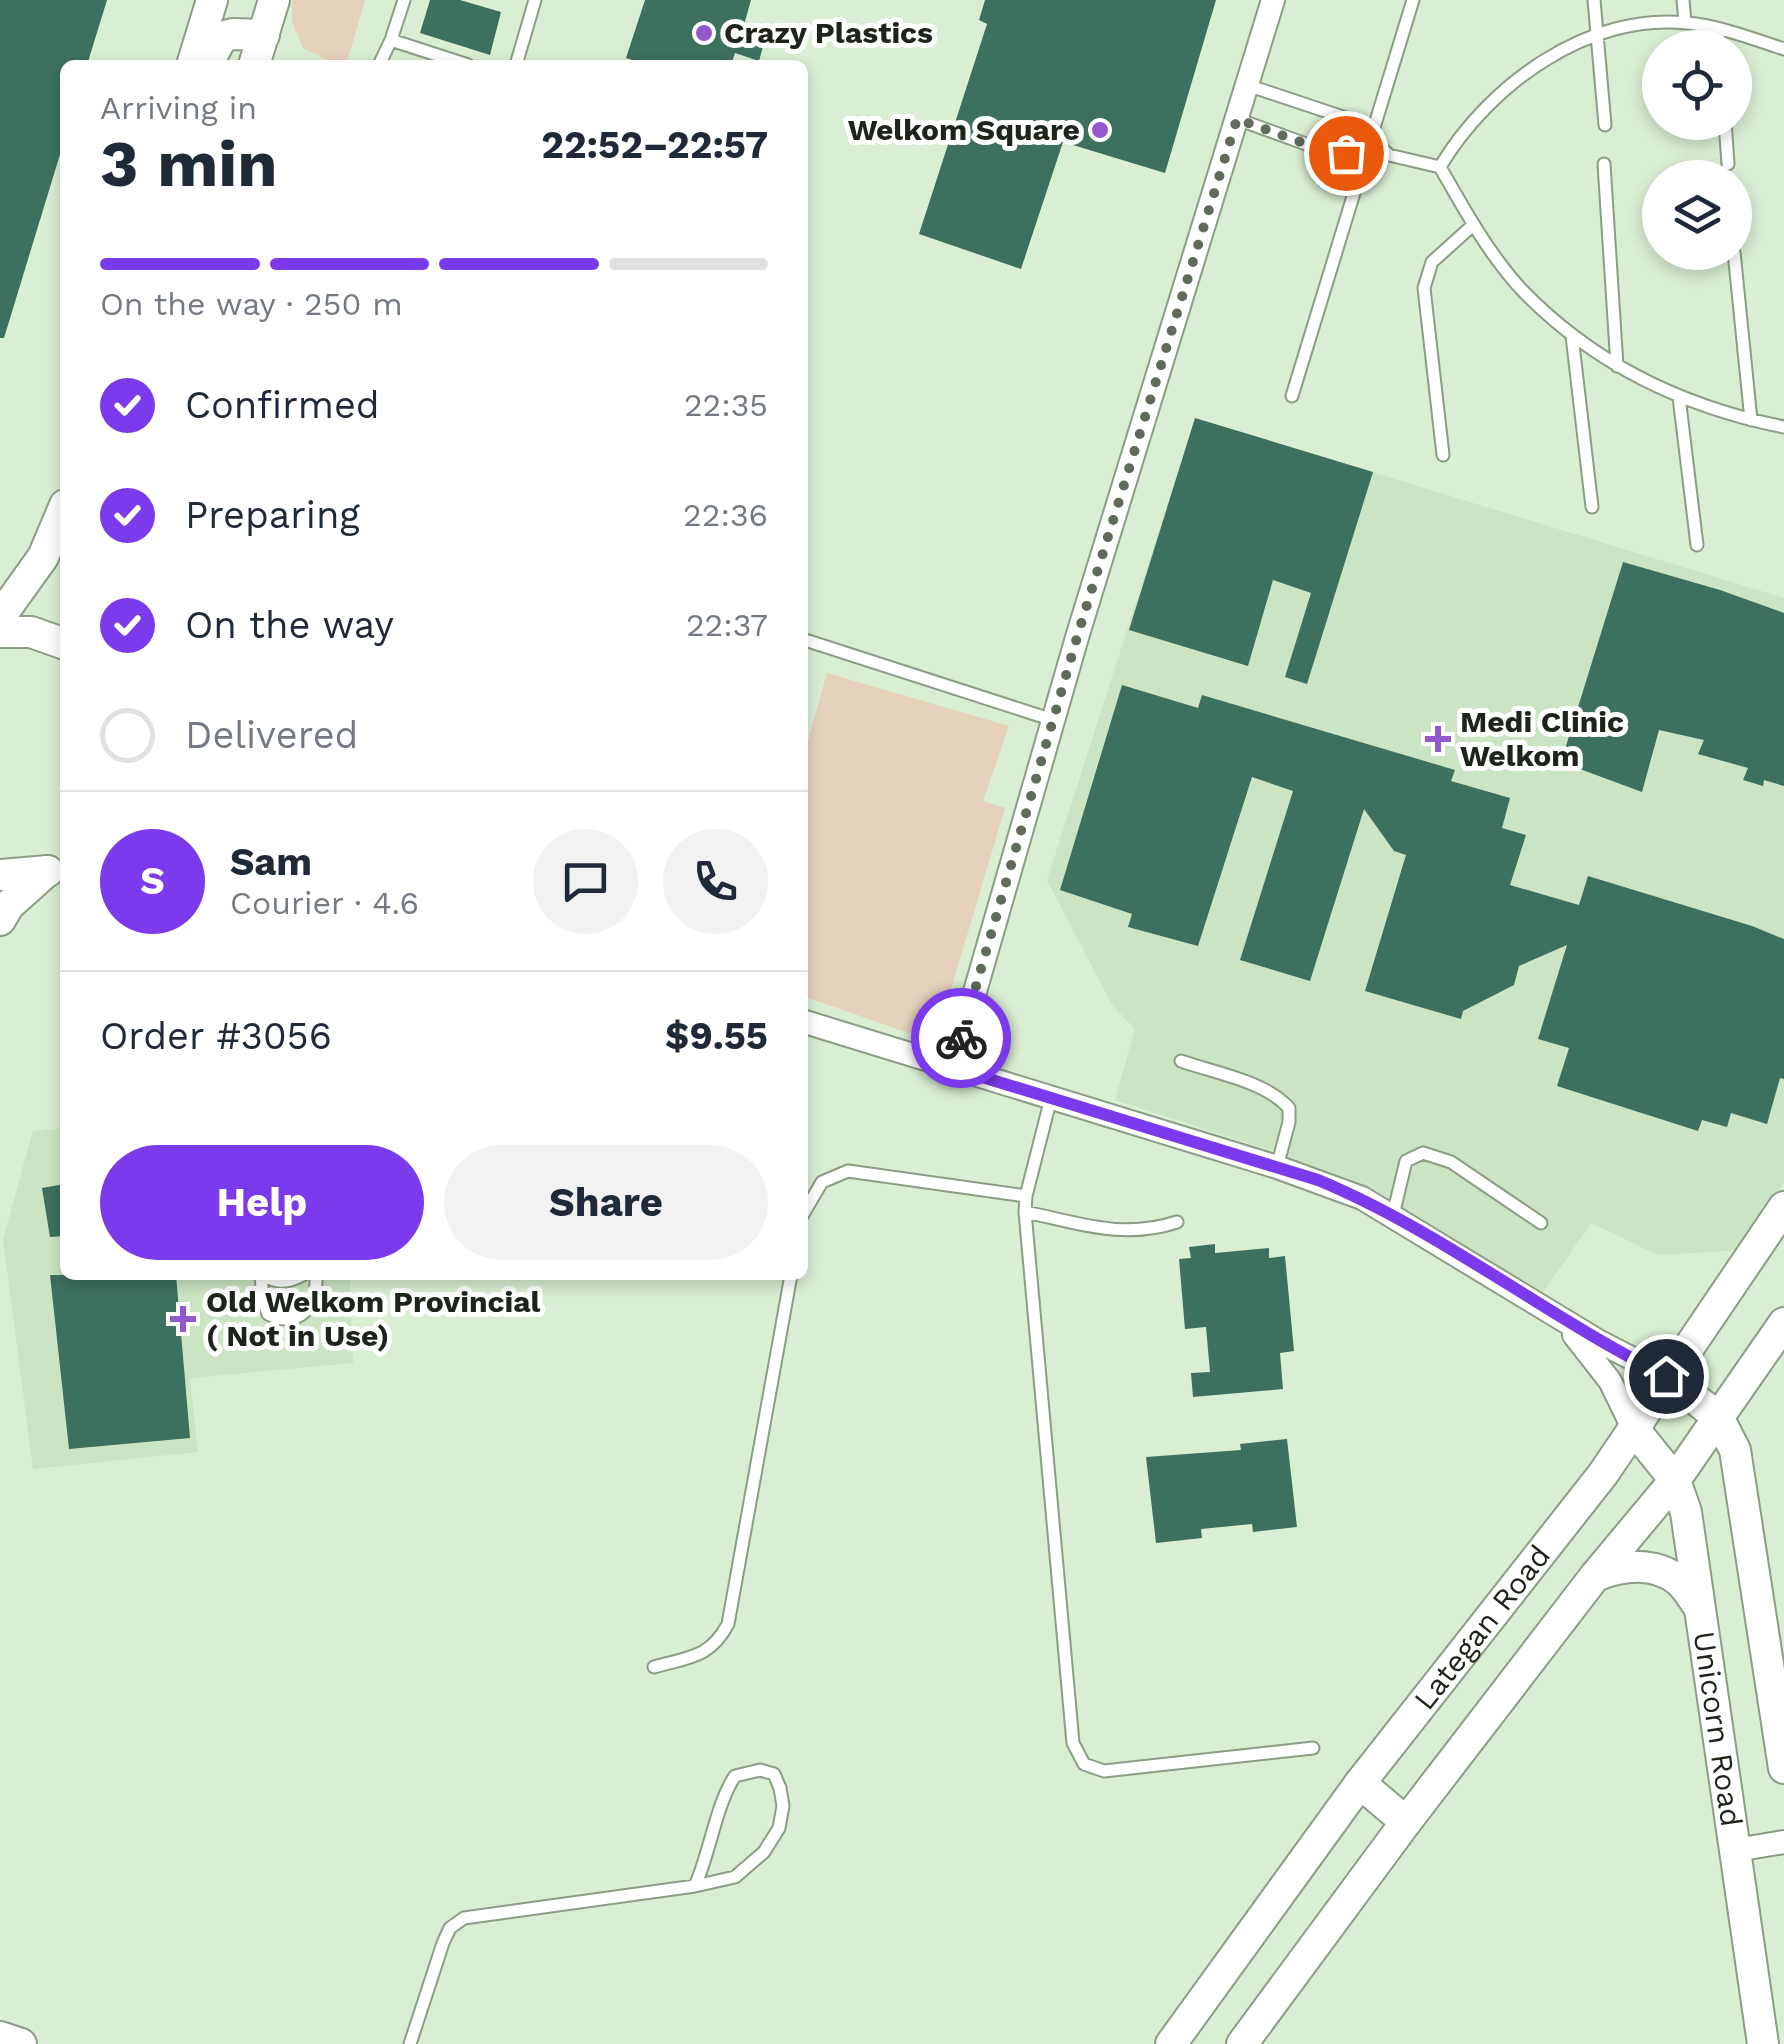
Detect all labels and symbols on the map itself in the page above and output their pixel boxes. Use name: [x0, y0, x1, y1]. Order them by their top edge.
place label: Crazy Plastics: [724, 15, 933, 50]
marker: Crazy Plastics: [693, 22, 715, 44]
pin: [1304, 111, 1389, 196]
place label: Welkom Square: [848, 112, 1080, 147]
marker: Welkom Square: [1089, 119, 1111, 141]
place label: Medi Clinic Welkom: [1460, 704, 1624, 773]
marker: Medi Clinic Welkom: [1425, 726, 1451, 752]
courier: [911, 988, 1011, 1088]
place label: Old Welkom Provincial ( Not in Use): [206, 1284, 541, 1353]
marker: Old Welkom Provincial ( Not in Use): [170, 1306, 196, 1332]
pin: [1624, 1334, 1709, 1419]
street label: Lategan Road: [1407, 1538, 1557, 1716]
street label: Unicorn Road: [1686, 1629, 1749, 1829]

